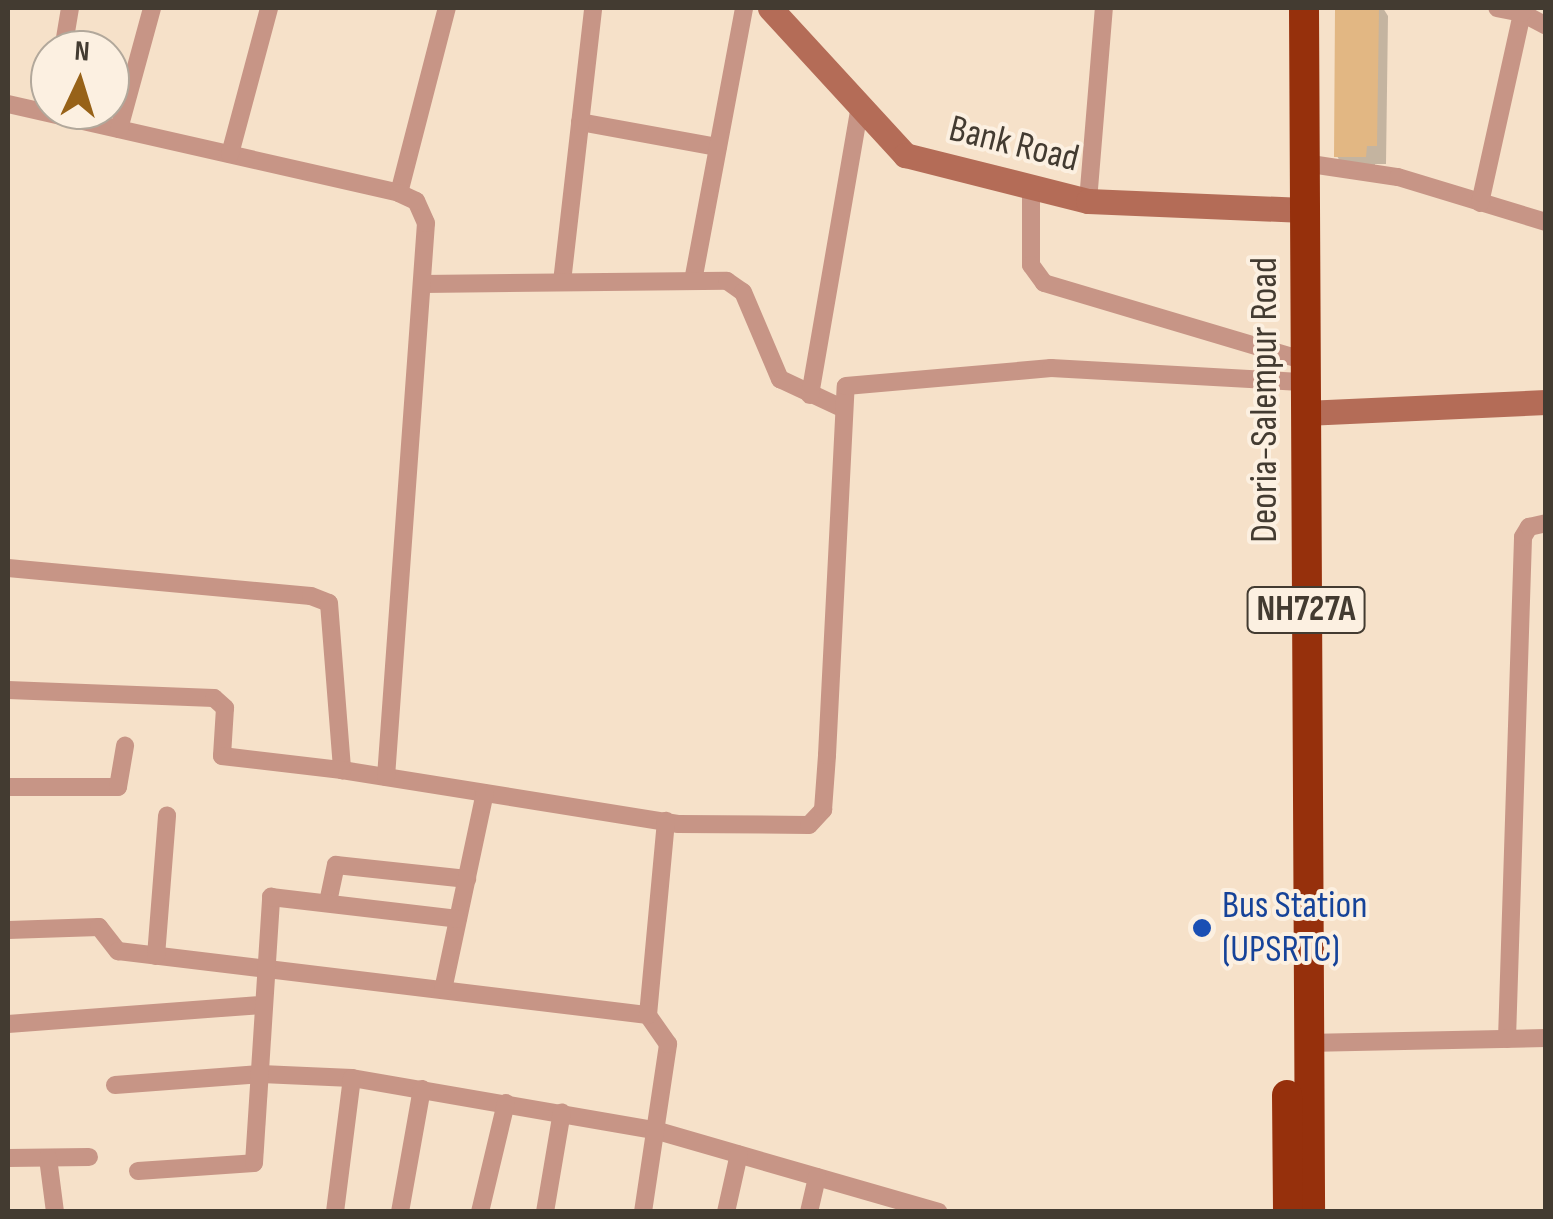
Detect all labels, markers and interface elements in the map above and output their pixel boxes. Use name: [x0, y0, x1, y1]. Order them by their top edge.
north arrow: [30, 30, 130, 130]
text: N: [73, 35, 91, 69]
street label: Bank Road: [945, 106, 1083, 182]
street label: Deoria-Salempur Road: [1242, 257, 1288, 543]
road number: NH727A: [1246, 580, 1366, 640]
place label: Bus Station (UPSRTC): [1222, 883, 1367, 972]
marker: Bus Station (UPSRTC): [1191, 917, 1213, 939]

